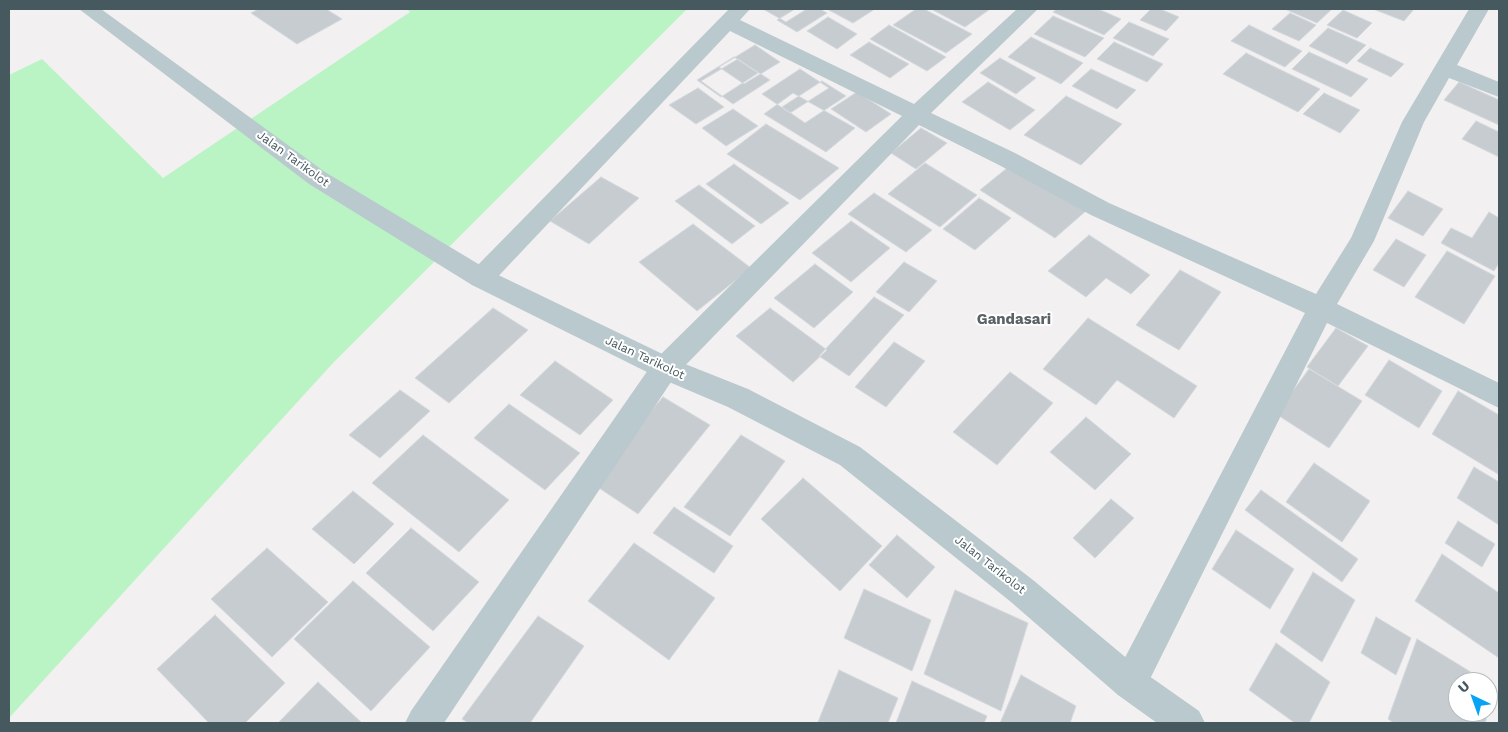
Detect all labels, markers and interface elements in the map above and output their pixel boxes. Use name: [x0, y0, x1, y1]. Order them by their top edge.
street label: Jalan Tarikolot: [254, 128, 332, 190]
district label: Gandasari: [977, 311, 1051, 329]
street label: Jalan Tarikolot: [603, 333, 687, 383]
street label: Jalan Tarikolot: [952, 533, 1028, 597]
north arrow: [1448, 672, 1498, 722]
text: U: [1455, 677, 1473, 696]

